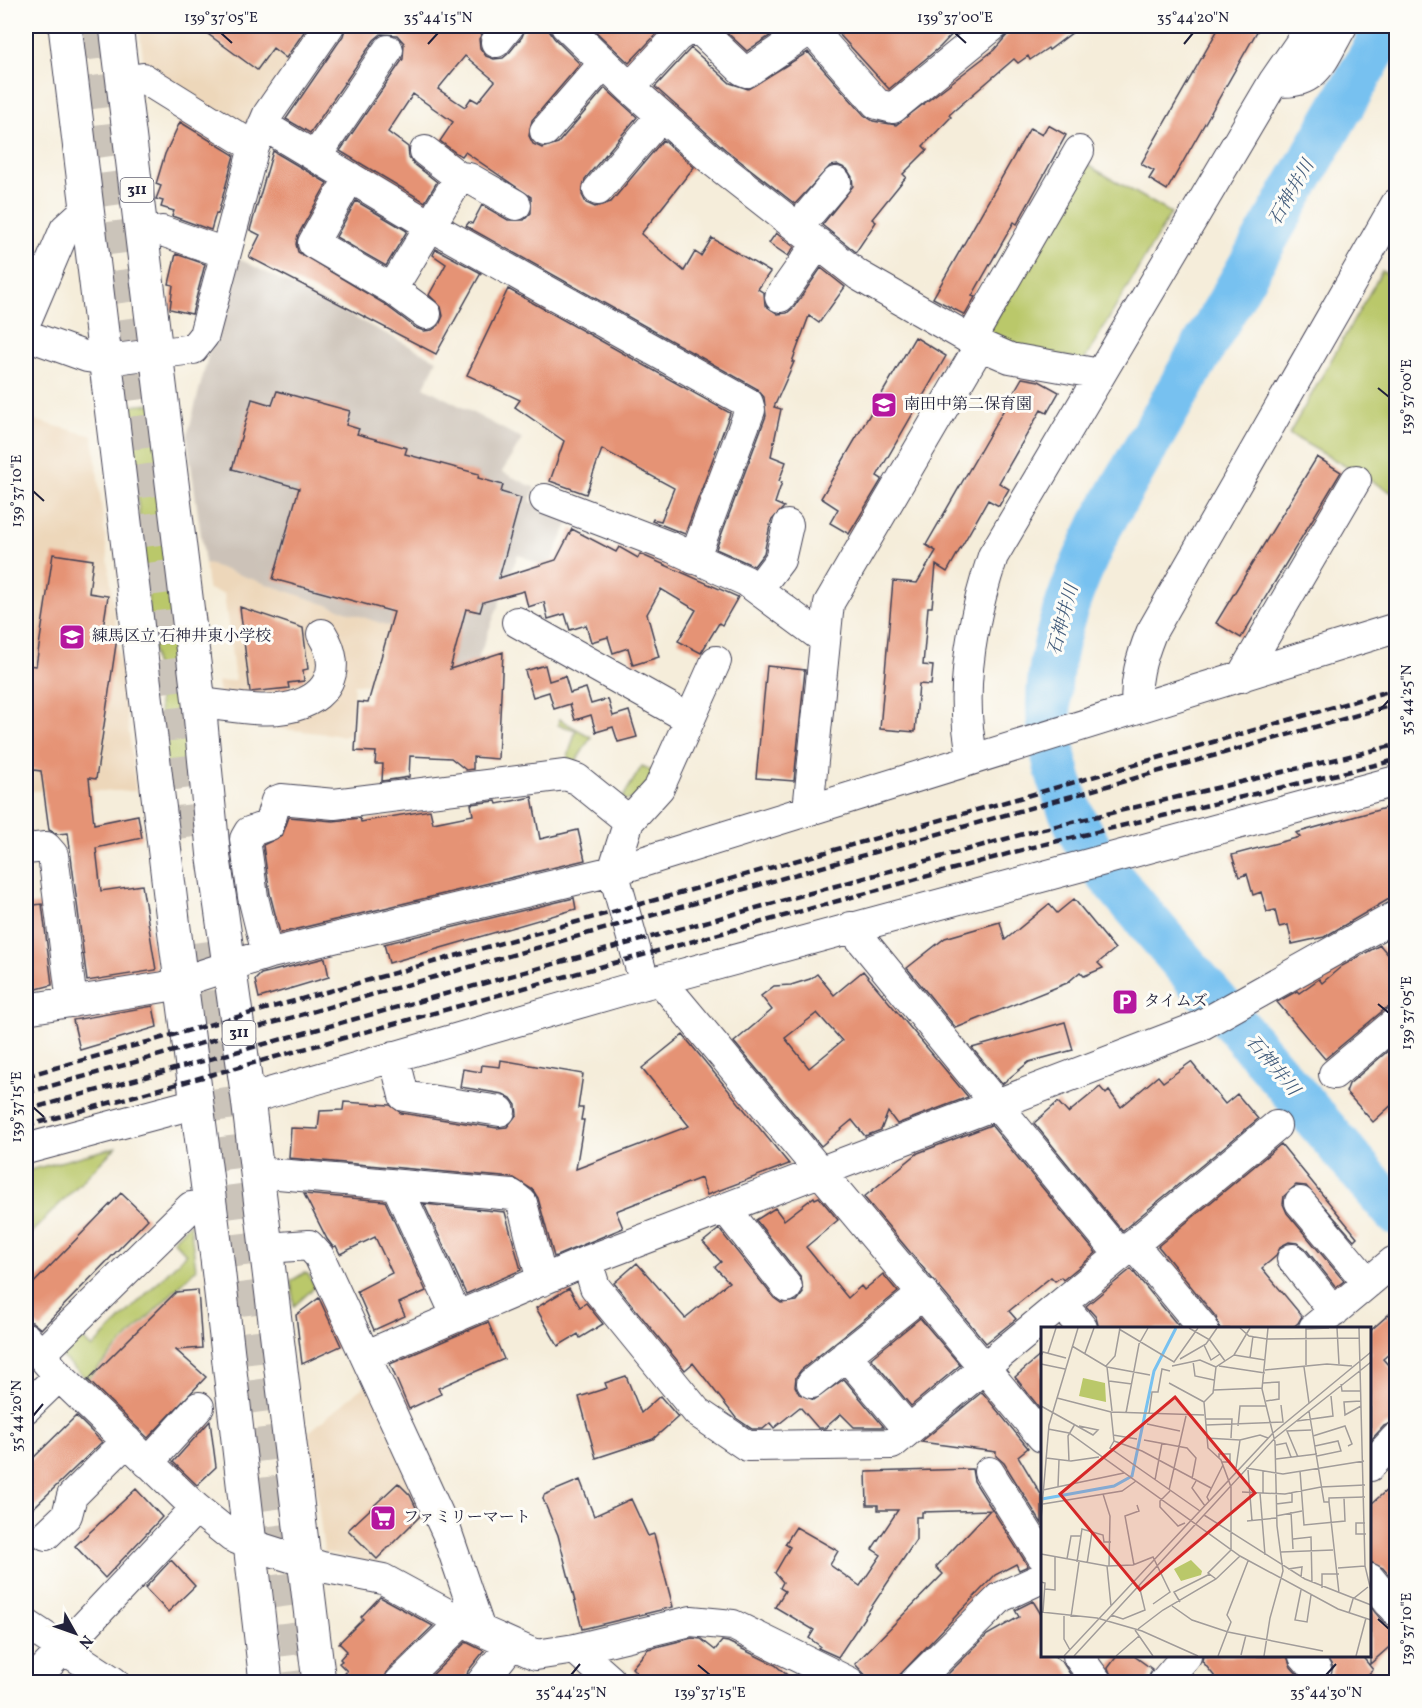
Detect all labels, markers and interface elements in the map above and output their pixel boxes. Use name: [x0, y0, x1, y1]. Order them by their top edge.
text: 139°37'05"E: [184, 8, 258, 29]
text: 35°44'15"N: [403, 8, 473, 29]
text: 139°37'00"E: [917, 8, 993, 29]
text: 35°44'20"N: [1157, 8, 1229, 29]
water label: 石神井川: [1263, 154, 1322, 230]
road number: 311: [120, 178, 154, 202]
text: 139°37'00"E: [1397, 359, 1418, 435]
school or university icon: 南田中第二保育園: [869, 390, 899, 420]
place label: 南田中第二保育園: [904, 394, 1032, 416]
text: 139°37'10"E: [7, 455, 28, 527]
water label: 石神井川: [1043, 580, 1086, 658]
school or university icon: 練馬区立 石神井東小学校: [57, 622, 87, 652]
place label: 練馬区立 石神井東小学校: [92, 626, 271, 648]
text: 35°44'25"N: [1397, 664, 1418, 736]
text: 139°37'05"E: [1397, 976, 1418, 1050]
parking icon: タイムズ: [1110, 987, 1140, 1017]
place label: タイムズ: [1144, 991, 1208, 1013]
road number: 311: [222, 1021, 256, 1045]
water label: 石神井川: [1239, 1030, 1306, 1103]
text: 139°37'15"E: [7, 1071, 28, 1143]
inset map: [1041, 1327, 1371, 1657]
text: 35°44'20"N: [7, 1380, 28, 1452]
supermarket icon: ファミリーマート: [368, 1503, 398, 1533]
place label: ファミリーマート: [403, 1507, 531, 1529]
text: 139°37'10"E: [1397, 1593, 1418, 1665]
north arrow: [45, 1603, 105, 1663]
text: N: [73, 1630, 97, 1653]
text: 35°44'25"N: [535, 1683, 607, 1704]
text: 139°37'15"E: [674, 1683, 746, 1704]
text: 35°44'30"N: [1290, 1683, 1362, 1704]

